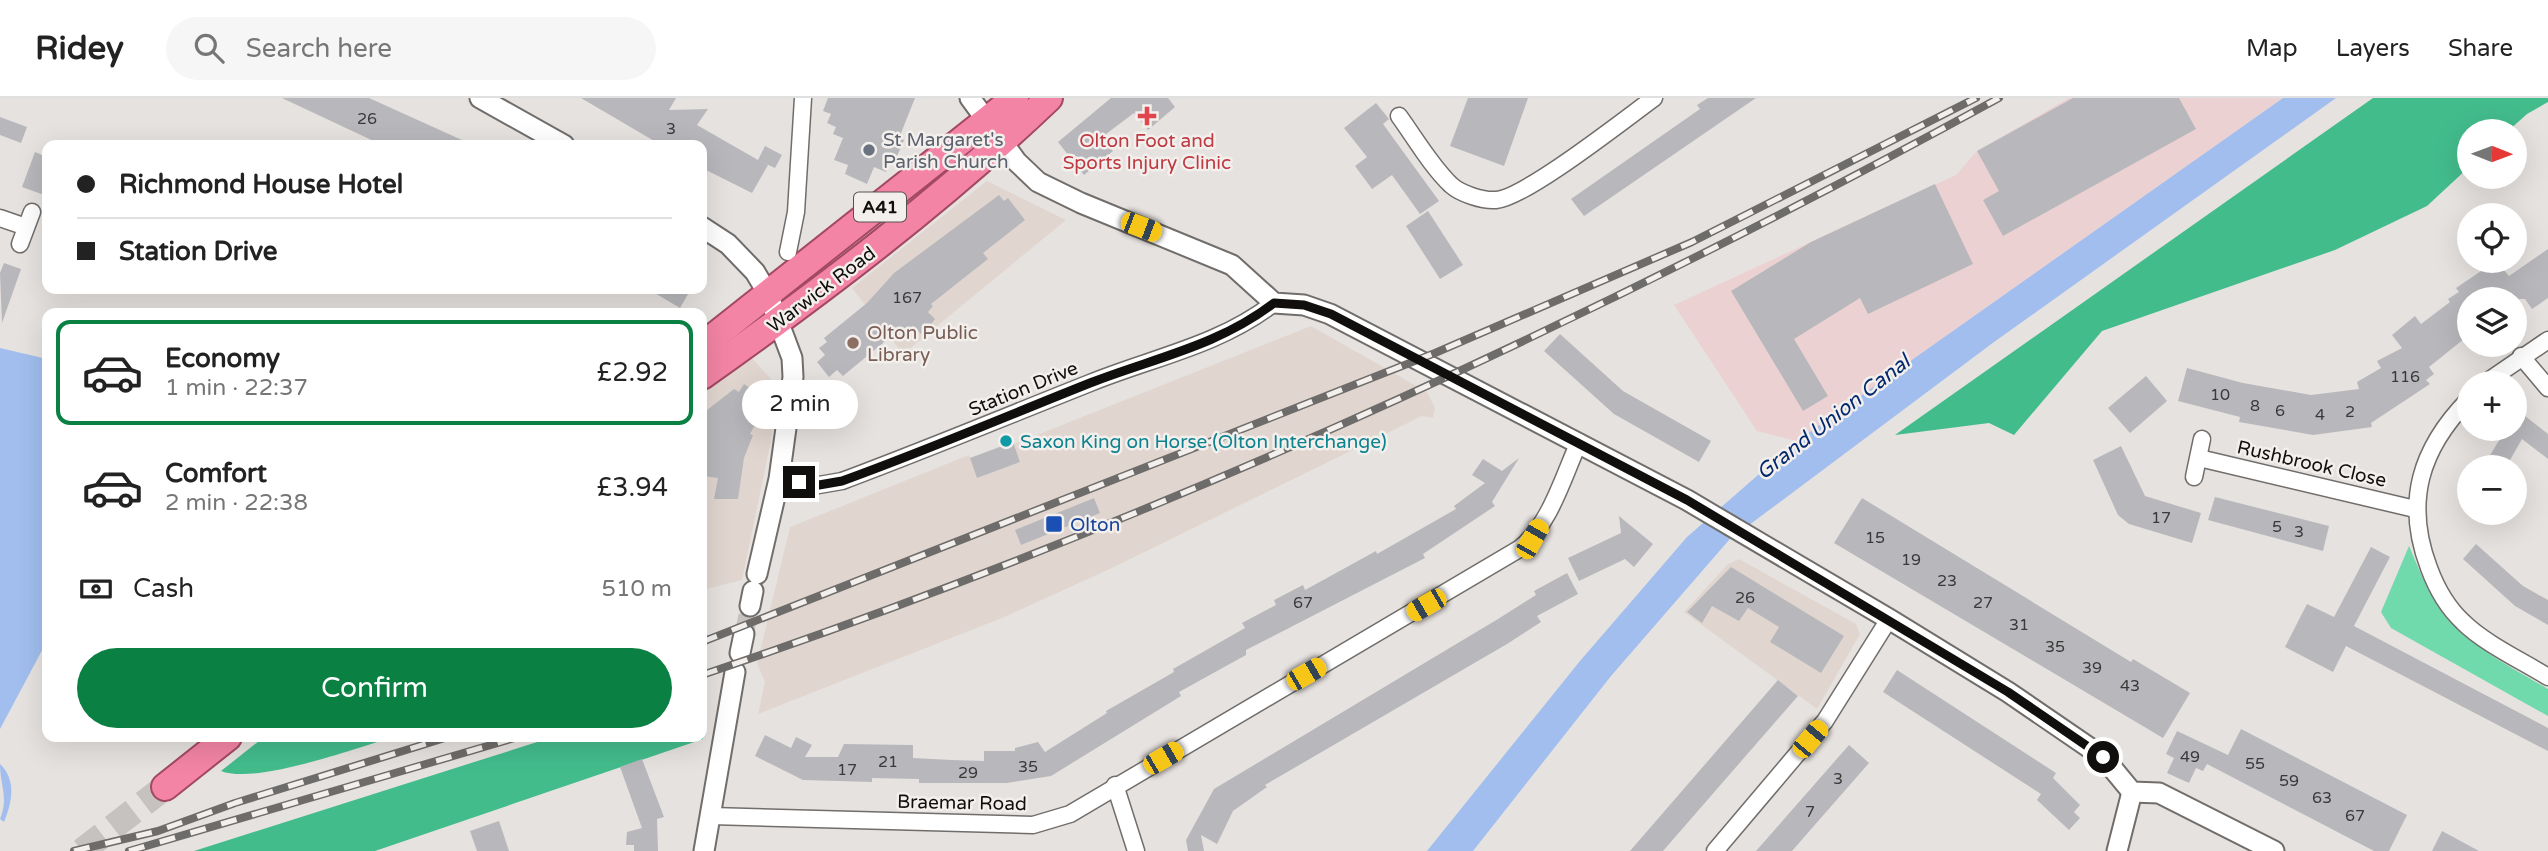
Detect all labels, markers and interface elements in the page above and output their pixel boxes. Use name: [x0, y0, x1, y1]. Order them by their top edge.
search box: [166, 17, 656, 80]
text: Ridey: [35, 29, 124, 68]
icon: search: [190, 29, 228, 67]
text: Search here: [246, 33, 392, 64]
text: Map: [2246, 34, 2298, 63]
text: Layers: [2336, 34, 2410, 63]
text: Share: [2448, 34, 2513, 63]
marker: Olton Foot and Sports Injury Clinic: [1137, 106, 1157, 126]
house number: 26: [357, 109, 377, 129]
house number: 3: [666, 119, 676, 139]
north arrow: [2457, 119, 2527, 189]
map controls: [2457, 119, 2527, 525]
place label: St Margaret's Parish Church: [883, 129, 1009, 173]
place label: Olton Foot and Sports Injury Clinic: [1063, 130, 1231, 174]
marker: St Margaret's Parish Church: [861, 142, 877, 158]
text: Richmond House Hotel: [119, 169, 403, 200]
road number: A41: [854, 192, 906, 222]
button: locate: [2457, 203, 2527, 273]
car: [1118, 210, 1165, 244]
text: Station Drive: [119, 236, 278, 267]
street label: Warwick Road: [763, 242, 880, 338]
button: layers: [2457, 287, 2527, 357]
house number: 167: [892, 288, 922, 308]
place label: Olton Public Library: [867, 322, 978, 366]
marker: Olton Public Library: [845, 335, 861, 351]
icon: car: [81, 341, 144, 404]
text: Economy: [165, 343, 280, 374]
water label: Grand Union Canal: [1752, 348, 1917, 485]
text: £2.92: [597, 357, 668, 388]
street label: Station Drive: [966, 357, 1081, 421]
house number: 116: [2390, 367, 2420, 387]
button: +: [2457, 371, 2527, 441]
text: 1 min · 22:37: [165, 374, 308, 402]
callout: 2 min: [741, 380, 857, 430]
house number: 10: [2210, 385, 2230, 405]
text: 2 min: [769, 390, 831, 418]
house number: 8: [2250, 396, 2260, 416]
house number: 6: [2275, 401, 2285, 421]
house number: 2: [2345, 402, 2355, 422]
house number: 4: [2315, 405, 2325, 425]
place label: Saxon King on Horse (Olton Interchange): [1020, 431, 1387, 453]
marker: Saxon King on Horse (Olton Interchange): [998, 433, 1014, 449]
street label: Rushbrook Close: [2235, 436, 2389, 492]
button: −: [2457, 455, 2527, 525]
icon: car: [81, 456, 144, 519]
text: Comfort: [165, 458, 267, 489]
route end: [783, 466, 815, 498]
text: £3.94: [597, 472, 668, 503]
text: 2 min · 22:38: [165, 489, 308, 517]
house number: 17: [2151, 508, 2171, 528]
marker: Olton: [1044, 514, 1064, 534]
place label: Olton: [1070, 514, 1120, 536]
car: [1513, 516, 1552, 562]
house number: 5: [2272, 517, 2282, 537]
house number: 3: [2294, 522, 2304, 542]
house number: 15: [1865, 528, 1885, 548]
house number: 19: [1901, 550, 1921, 570]
icon: cash: [77, 570, 115, 608]
house number: 23: [1937, 571, 1957, 591]
text: Cash: [133, 573, 194, 604]
text: 510 m: [602, 575, 672, 603]
car: [1403, 585, 1450, 625]
house number: 26: [1735, 588, 1755, 608]
house number: 67: [1293, 593, 1313, 613]
house number: 27: [1973, 593, 1993, 613]
house number: 31: [2009, 615, 2029, 635]
house number: 35: [2045, 637, 2065, 657]
button: Confirm: [77, 648, 672, 728]
car: [1283, 654, 1330, 694]
house number: 39: [2082, 658, 2102, 678]
house number: 43: [2120, 676, 2140, 696]
car: [1789, 716, 1832, 762]
car: [1140, 738, 1187, 778]
route start: [2087, 741, 2119, 773]
house number: 49: [2180, 747, 2200, 767]
house number: 21: [878, 752, 898, 772]
house number: 55: [2245, 754, 2265, 774]
house number: 35: [1018, 757, 1038, 777]
house number: 17: [837, 760, 857, 780]
house number: 29: [958, 763, 978, 783]
house number: 3: [1833, 769, 1843, 789]
house number: 59: [2279, 771, 2299, 791]
house number: 63: [2312, 788, 2332, 808]
street label: Braemar Road: [897, 791, 1027, 815]
house number: 7: [1805, 802, 1815, 822]
house number: 67: [2345, 806, 2365, 826]

